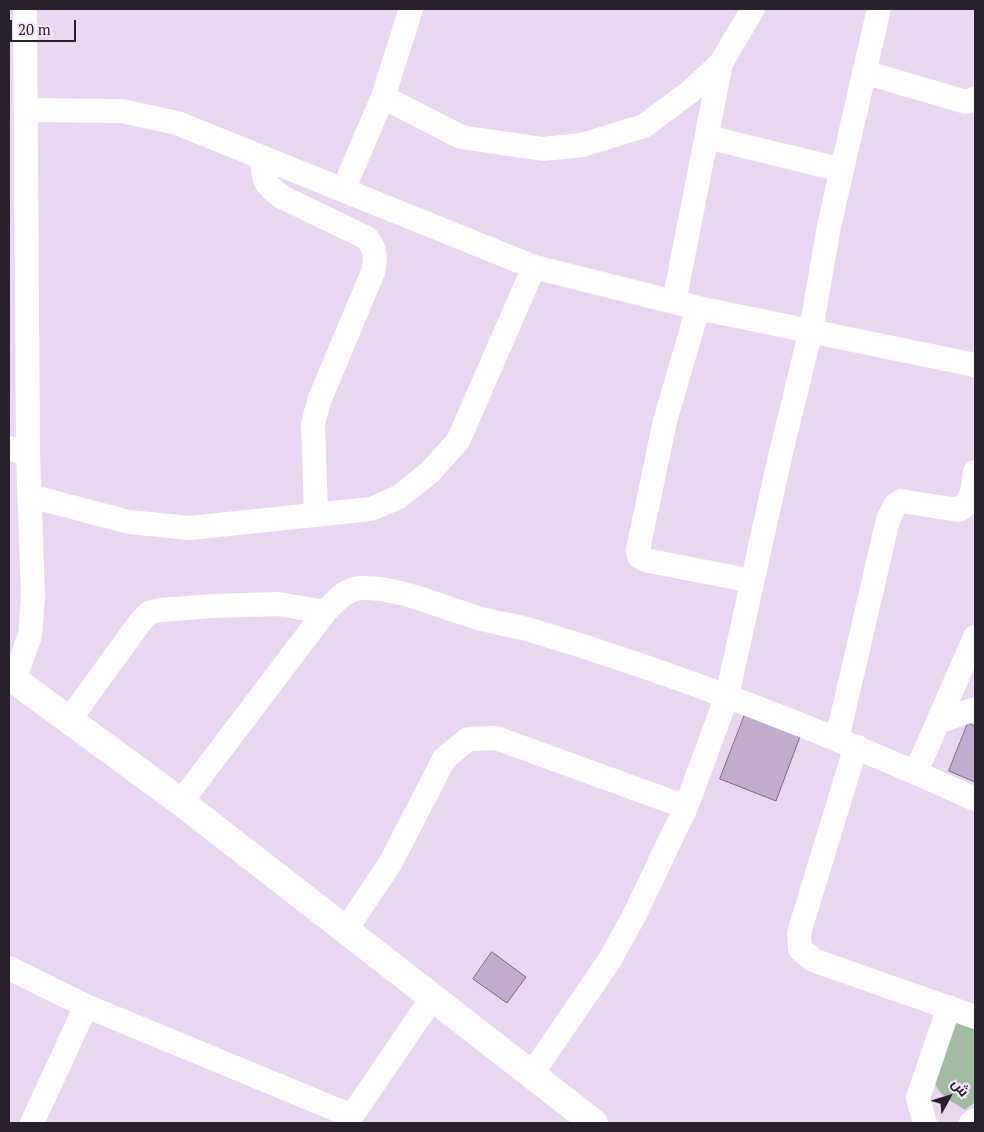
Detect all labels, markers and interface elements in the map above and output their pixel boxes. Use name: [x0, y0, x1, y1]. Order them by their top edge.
scale bar: [12, 10, 79, 42]
text: 20 m: [18, 19, 51, 39]
north arrow: [924, 1072, 974, 1122]
text: ش: [948, 1074, 974, 1100]

